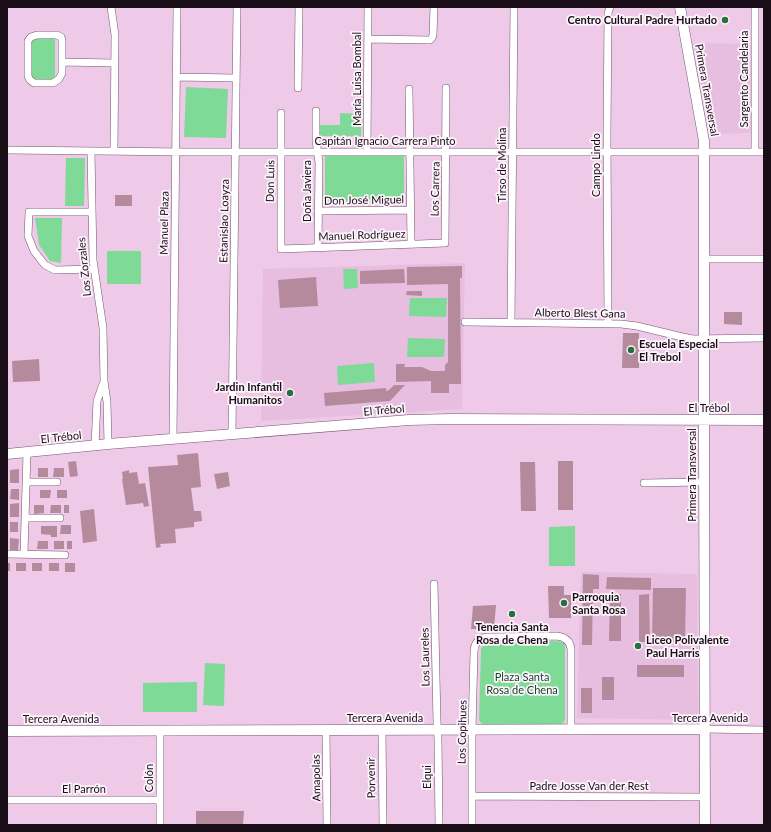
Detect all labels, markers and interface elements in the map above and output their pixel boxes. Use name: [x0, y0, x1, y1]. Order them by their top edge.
place label: Centro Cultural Padre Hurtado: [567, 13, 717, 26]
marker: Centro Cultural Padre Hurtado: [720, 15, 730, 25]
street label: Sargento Candelaria: [737, 31, 750, 127]
street label: María Luisa Bombal: [350, 32, 363, 126]
street label: Primera Transversal: [693, 43, 722, 137]
street label: Tirso de Molina: [495, 128, 508, 202]
street label: Campo Lindo: [589, 133, 602, 197]
street label: Capitán Ignacio Carrera Pinto: [314, 134, 456, 147]
street label: Don Luis: [263, 159, 276, 202]
street label: Doña Javiera: [300, 160, 313, 222]
street label: Los Carrera: [428, 161, 441, 217]
street label: Estanislao Loayza: [216, 179, 231, 263]
street label: Manuel Plaza: [156, 191, 171, 255]
street label: Don José Miguel: [324, 192, 404, 207]
street label: Manuel Rodríguez: [318, 226, 406, 243]
street label: Los Zorzales: [74, 237, 93, 297]
street label: Alberto Blest Gana: [534, 305, 626, 320]
place label: Escuela Especial El Trebol: [639, 337, 718, 363]
marker: Escuela Especial El Trebol: [626, 345, 636, 355]
place label: Jardin Infantil Humanitos: [215, 380, 282, 406]
marker: Jardin Infantil Humanitos: [285, 388, 295, 398]
street label: El Trébol: [363, 401, 405, 418]
street label: El Trébol: [688, 401, 730, 414]
street label: El Trébol: [40, 428, 82, 445]
street label: Primera Transversal: [685, 428, 698, 522]
place label: Parroquia Santa Rosa: [572, 590, 625, 616]
marker: Parroquia Santa Rosa: [559, 598, 569, 608]
marker: Tenencia Santa Rosa de Chena: [507, 609, 517, 619]
place label: Tenencia Santa Rosa de Chena: [475, 620, 549, 646]
street label: Los Laureles: [417, 627, 432, 687]
place label: Liceo Polivalente Paul Harris: [646, 633, 729, 659]
marker: Liceo Polivalente Paul Harris: [633, 641, 643, 651]
park label: Plaza Santa Rosa de Chena: [486, 670, 558, 696]
street label: Los Copihues: [454, 700, 469, 764]
street label: Tercera Avenida: [347, 711, 423, 724]
street label: Tercera Avenida: [672, 711, 748, 724]
street label: Tercera Avenida: [23, 712, 99, 725]
street label: Amapolas: [309, 754, 322, 802]
street label: Porvenir: [364, 758, 377, 798]
street label: Colón: [142, 764, 155, 792]
street label: Elqui: [420, 765, 433, 789]
street label: Padre Josse Van der Rest: [529, 779, 649, 792]
street label: El Parrón: [62, 782, 106, 795]

